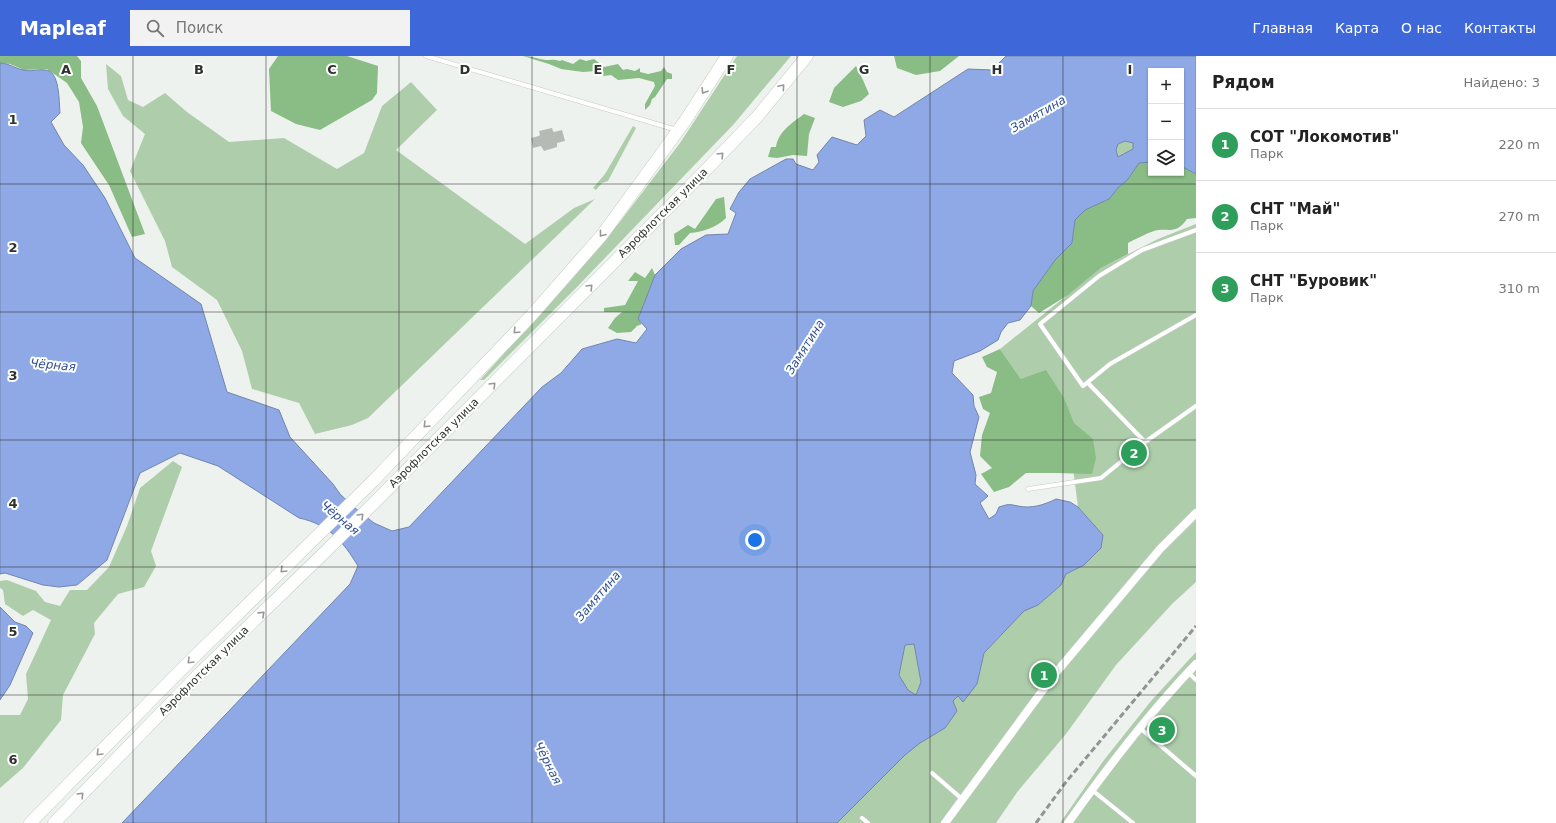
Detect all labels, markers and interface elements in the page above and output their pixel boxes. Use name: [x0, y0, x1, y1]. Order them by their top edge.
search box: [130, 10, 410, 46]
text: Mapleaf: [20, 17, 106, 39]
icon: search: [144, 17, 166, 39]
text: Поиск: [176, 19, 223, 37]
text: Главная: [1252, 20, 1313, 36]
text: Карта: [1335, 20, 1379, 36]
text: О нас: [1401, 20, 1442, 36]
text: Контакты: [1464, 20, 1536, 36]
text: A: [61, 62, 71, 77]
text: B: [194, 62, 204, 77]
text: C: [327, 62, 337, 77]
text: D: [460, 62, 471, 77]
text: E: [594, 62, 602, 77]
text: F: [727, 62, 735, 77]
text: G: [859, 62, 869, 77]
text: H: [992, 62, 1002, 77]
text: I: [1128, 62, 1132, 77]
map controls: [1148, 68, 1184, 176]
button: +: [1148, 68, 1184, 104]
text: Рядом: [1212, 72, 1275, 92]
text: Найдено: 3: [1464, 75, 1540, 90]
one-way arrow: [778, 85, 785, 92]
one-way arrow: [702, 87, 709, 94]
water label: Замятина: [1008, 93, 1068, 135]
button: −: [1148, 104, 1184, 140]
text: 1: [8, 112, 18, 127]
text: СОТ "Локомотив": [1250, 128, 1399, 146]
text: 1: [1220, 137, 1230, 152]
text: 220 m: [1498, 137, 1540, 152]
button: layers: [1148, 140, 1184, 176]
text: Парк: [1250, 146, 1284, 161]
one-way arrow: [716, 152, 724, 160]
street label: Аэрофлотская улица: [616, 166, 710, 260]
text: СНТ "Май": [1250, 200, 1340, 218]
text: 2: [1220, 209, 1230, 224]
text: 270 m: [1498, 209, 1540, 224]
text: Парк: [1250, 218, 1284, 233]
one-way arrow: [600, 229, 607, 236]
text: 2: [8, 240, 18, 255]
text: СНТ "Буровик": [1250, 272, 1377, 290]
text: 3: [1220, 281, 1230, 296]
text: 310 m: [1498, 281, 1540, 296]
one-way arrow: [586, 284, 593, 292]
text: Парк: [1250, 290, 1284, 305]
water label: Замятина: [783, 317, 827, 377]
one-way arrow: [514, 326, 521, 334]
water label: Чёрная: [30, 356, 76, 374]
text: 3: [8, 368, 18, 383]
one-way arrow: [488, 382, 496, 390]
street label: Аэрофлотская улица: [387, 396, 481, 490]
one-way arrow: [423, 420, 431, 428]
pin: 2: [1121, 438, 1147, 468]
text: 4: [8, 496, 18, 511]
water label: Чёрная: [318, 498, 362, 538]
one-way arrow: [356, 513, 364, 521]
your location: [745, 530, 765, 550]
one-way arrow: [280, 565, 288, 572]
water label: Замятина: [573, 568, 623, 624]
one-way arrow: [257, 612, 264, 619]
text: 5: [8, 624, 18, 639]
street label: Аэрофлотская улица: [157, 624, 251, 718]
one-way arrow: [187, 656, 195, 664]
pin: 1: [1031, 660, 1057, 690]
pin: 3: [1149, 715, 1175, 745]
water label: Чёрная: [531, 739, 565, 787]
one-way arrow: [96, 748, 104, 756]
text: 6: [8, 752, 18, 767]
one-way arrow: [76, 792, 84, 800]

